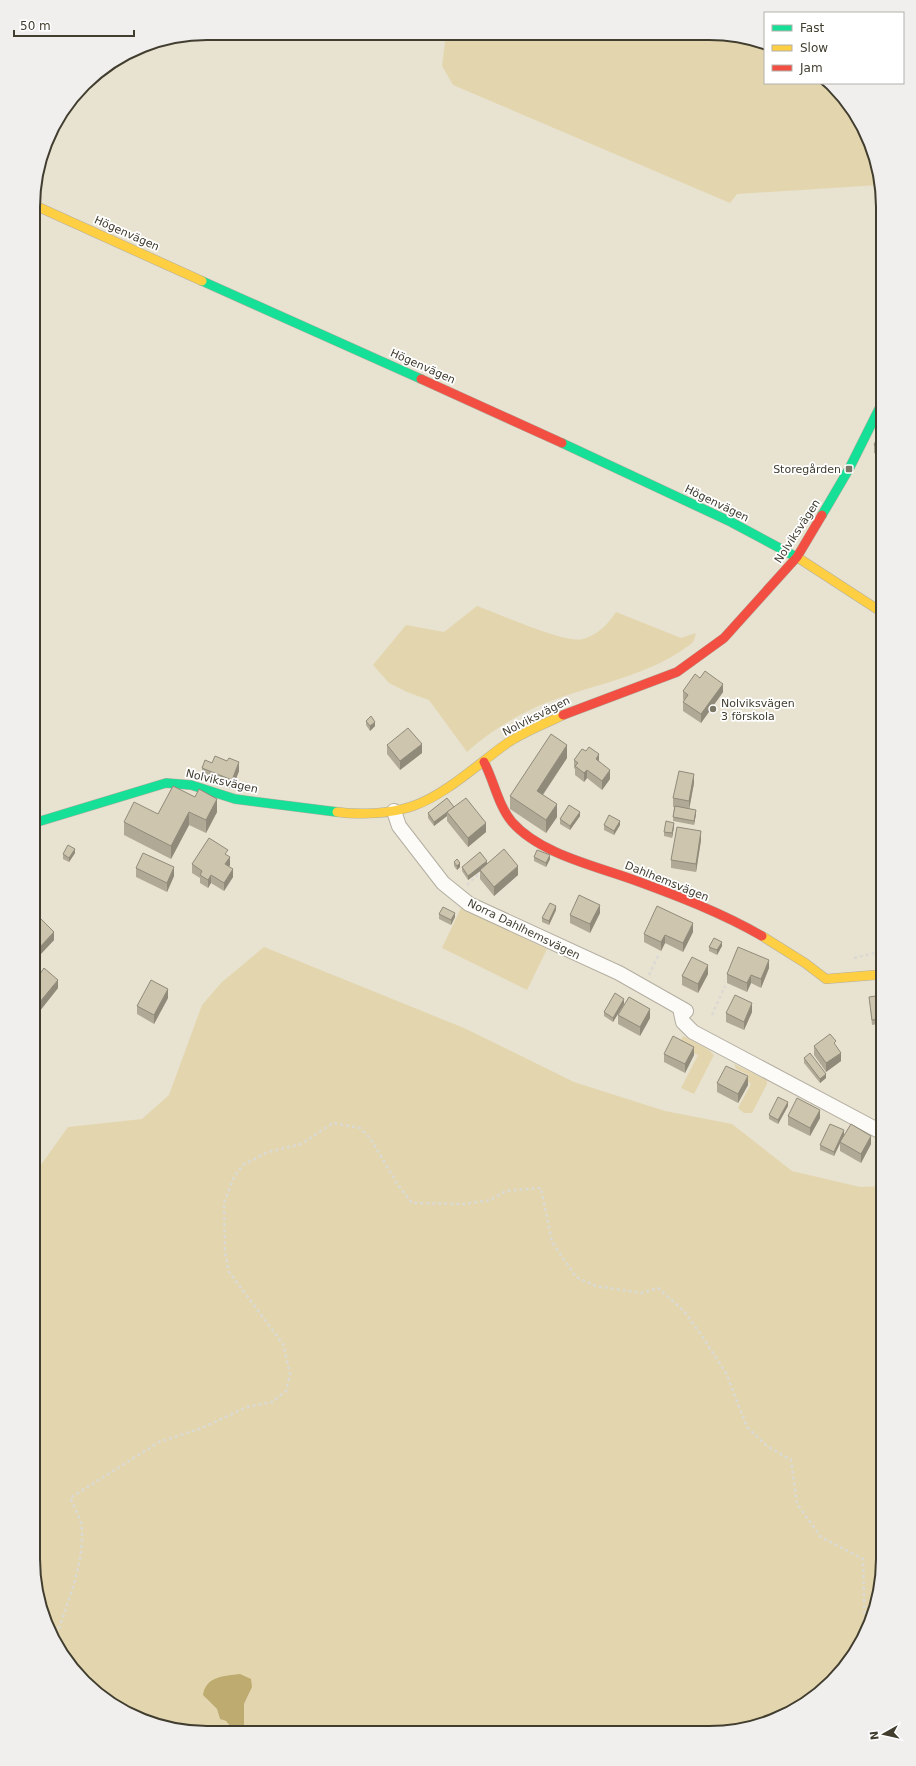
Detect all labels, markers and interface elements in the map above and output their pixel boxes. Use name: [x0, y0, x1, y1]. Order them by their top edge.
scale bar: [14, 12, 134, 38]
legend: [764, 12, 904, 84]
text: 50 m: [20, 19, 51, 33]
text: Fast: [800, 21, 824, 35]
text: Slow: [800, 41, 828, 55]
text: Jam: [799, 61, 823, 75]
street label: Högenvägen: [92, 213, 161, 254]
street label: Högenvägen: [388, 346, 457, 387]
place label: Storegården: [773, 463, 841, 476]
marker: Storegården: [844, 464, 854, 474]
street label: Högenvägen: [683, 482, 751, 525]
street label: Nolviksvägen: [772, 497, 823, 566]
street label: Nolviksvägen: [500, 694, 572, 739]
place label: Nolviksvägen 3 förskola: [721, 697, 795, 723]
marker: Nolviksvägen 3 förskola: [708, 704, 718, 714]
street label: Nolviksvägen: [185, 767, 259, 796]
street label: Dahlhemsvägen: [623, 859, 711, 904]
street label: Norra Dahlhemsvägen: [465, 897, 582, 962]
north arrow: [864, 1714, 904, 1754]
text: N: [868, 1730, 882, 1741]

